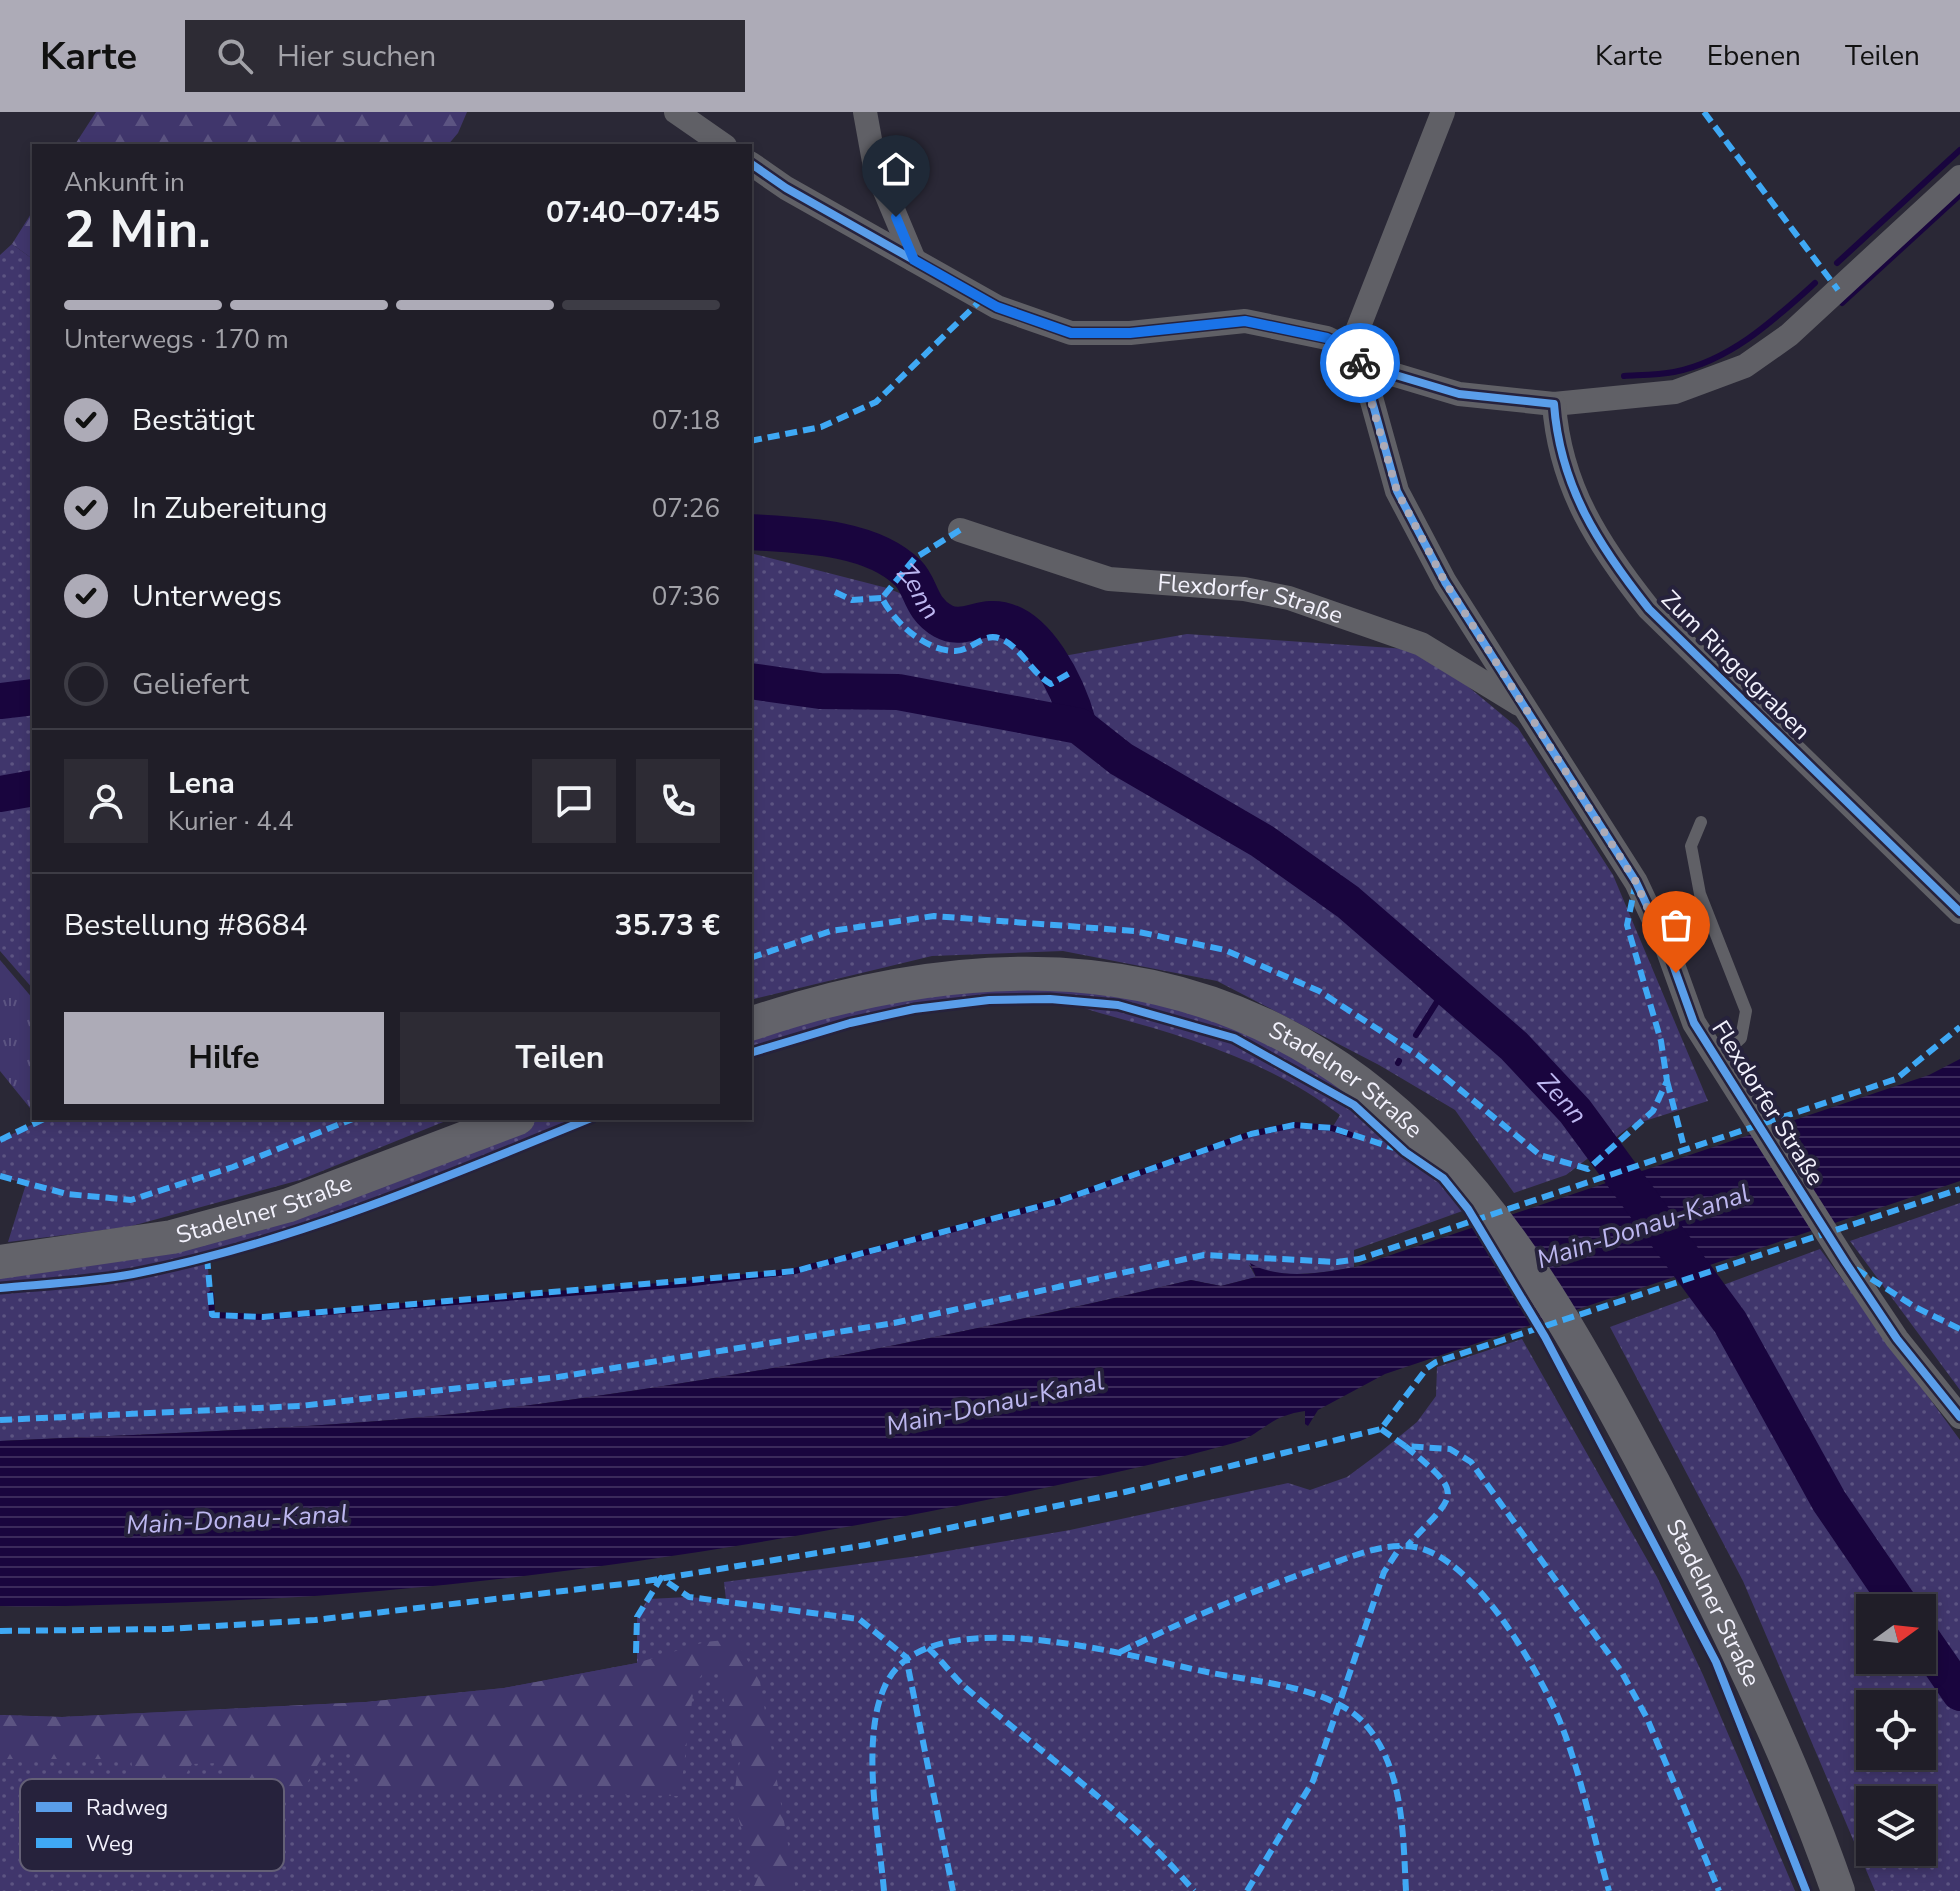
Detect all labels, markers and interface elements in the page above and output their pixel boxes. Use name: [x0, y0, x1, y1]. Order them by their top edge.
search box: [185, 20, 745, 92]
text: Karte: [40, 31, 137, 82]
icon: search: [213, 34, 257, 78]
text: Hier suchen: [277, 36, 436, 77]
text: Karte: [1595, 37, 1663, 75]
text: Ebenen: [1707, 37, 1801, 75]
text: Teilen: [1845, 37, 1920, 75]
pin: [862, 135, 930, 217]
icon: home: [874, 147, 918, 191]
text: Ankunft in: [64, 165, 185, 200]
text: 07:40–07:45: [546, 192, 720, 233]
text: 2 Min.: [64, 194, 211, 265]
text: Unterwegs · 170 m: [64, 322, 289, 357]
courier: [1320, 323, 1400, 403]
icon: bike: [1338, 341, 1382, 385]
icon: check: [64, 398, 108, 442]
text: Bestätigt: [132, 400, 254, 441]
text: 07:18: [652, 403, 720, 438]
icon: check: [64, 486, 108, 530]
text: In Zubereitung: [132, 488, 328, 529]
text: 07:26: [652, 491, 720, 526]
water label: Zenn: [890, 555, 947, 627]
street label: Flexdorfer Straße: [1156, 567, 1347, 632]
icon: check: [64, 574, 108, 618]
text: Unterwegs: [132, 576, 282, 617]
text: 07:36: [652, 579, 720, 614]
street label: Zum Ringelgraben: [1654, 583, 1818, 747]
text: Geliefert: [132, 664, 249, 705]
button: person: [64, 759, 148, 843]
button: chat: [532, 759, 616, 843]
button: phone: [636, 759, 720, 843]
text: Lena: [168, 763, 235, 804]
text: Kurier · 4.4: [168, 804, 293, 839]
pin: [1642, 891, 1710, 973]
icon: bag: [1654, 903, 1698, 947]
text: Bestellung #8684: [64, 905, 308, 946]
text: 35.73 €: [614, 905, 720, 946]
button: Hilfe: [64, 1012, 384, 1104]
button: Teilen: [400, 1012, 720, 1104]
street label: Stadelner Straße: [1263, 1014, 1430, 1145]
street label: Flexdorfer Straße: [1704, 1015, 1832, 1191]
water label: Zenn: [1530, 1065, 1595, 1131]
street label: Stadelner Straße: [172, 1166, 357, 1251]
water label: Main-Donau-Kanal: [1532, 1176, 1754, 1277]
water label: Main-Donau-Kanal: [883, 1363, 1107, 1444]
water label: Main-Donau-Kanal: [125, 1496, 349, 1543]
street label: Stadelner Straße: [1659, 1514, 1768, 1692]
north arrow: [1856, 1594, 1936, 1674]
map controls: [1856, 1594, 1936, 1866]
button: locate: [1856, 1690, 1936, 1770]
legend: [20, 1779, 284, 1871]
button: layers: [1856, 1786, 1936, 1866]
text: Radweg: [86, 1793, 168, 1823]
text: Weg: [86, 1829, 134, 1859]

